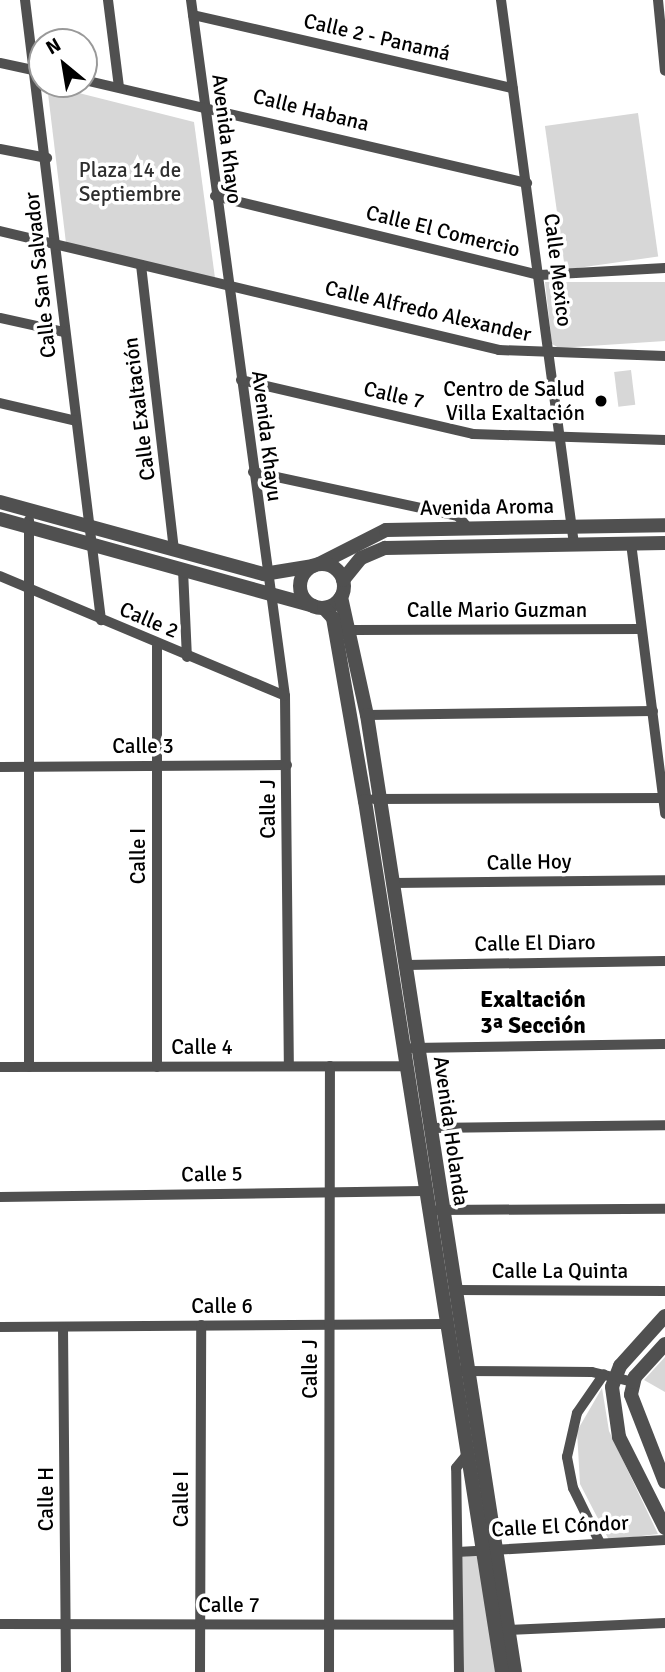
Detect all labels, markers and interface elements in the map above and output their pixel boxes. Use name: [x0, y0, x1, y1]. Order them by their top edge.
street label: Calle 2 - Panamá: [301, 8, 453, 66]
north arrow: [28, 28, 98, 98]
text: N: [42, 33, 65, 60]
street label: Avenida Khayo: [207, 73, 247, 205]
street label: Calle Habana: [250, 83, 372, 137]
park label: Plaza 14 de Septiembre: [79, 157, 181, 207]
street label: Calle San Salvador: [19, 191, 61, 359]
street label: Calle El Comercio: [363, 200, 523, 262]
street label: Calle Mexico: [539, 212, 577, 328]
street label: Calle Alfredo Alexander: [322, 275, 534, 347]
street label: Calle Exaltación: [118, 336, 160, 482]
street label: Avenida Khayu: [246, 369, 288, 503]
street label: Calle 7: [361, 376, 427, 414]
place label: Centro de Salud Villa Exaltación: [443, 376, 585, 426]
marker: Centro de Salud Villa Exaltación: [591, 391, 611, 411]
street label: Avenida Aroma: [420, 493, 554, 521]
street label: Calle 2: [116, 596, 182, 644]
street label: Calle Mario Guzman: [407, 597, 587, 623]
street label: Calle 3: [112, 733, 174, 759]
street label: Calle J: [255, 779, 281, 839]
street label: Calle I: [125, 828, 151, 884]
street label: Calle Hoy: [486, 849, 572, 875]
street label: Calle El Diaro: [474, 929, 596, 957]
district label: Exaltación 3ª Sección: [480, 986, 586, 1040]
street label: Calle 4: [171, 1034, 233, 1060]
street label: Avenida Holanda: [428, 1054, 474, 1208]
street label: Calle 5: [181, 1161, 243, 1187]
street label: Calle La Quinta: [492, 1258, 628, 1284]
street label: Calle 6: [191, 1293, 253, 1319]
street label: Calle J: [297, 1339, 323, 1399]
street label: Calle H: [33, 1467, 59, 1531]
street label: Calle I: [168, 1471, 194, 1527]
street label: Calle El Cóndor: [491, 1510, 629, 1542]
street label: Calle 7: [198, 1592, 260, 1618]

